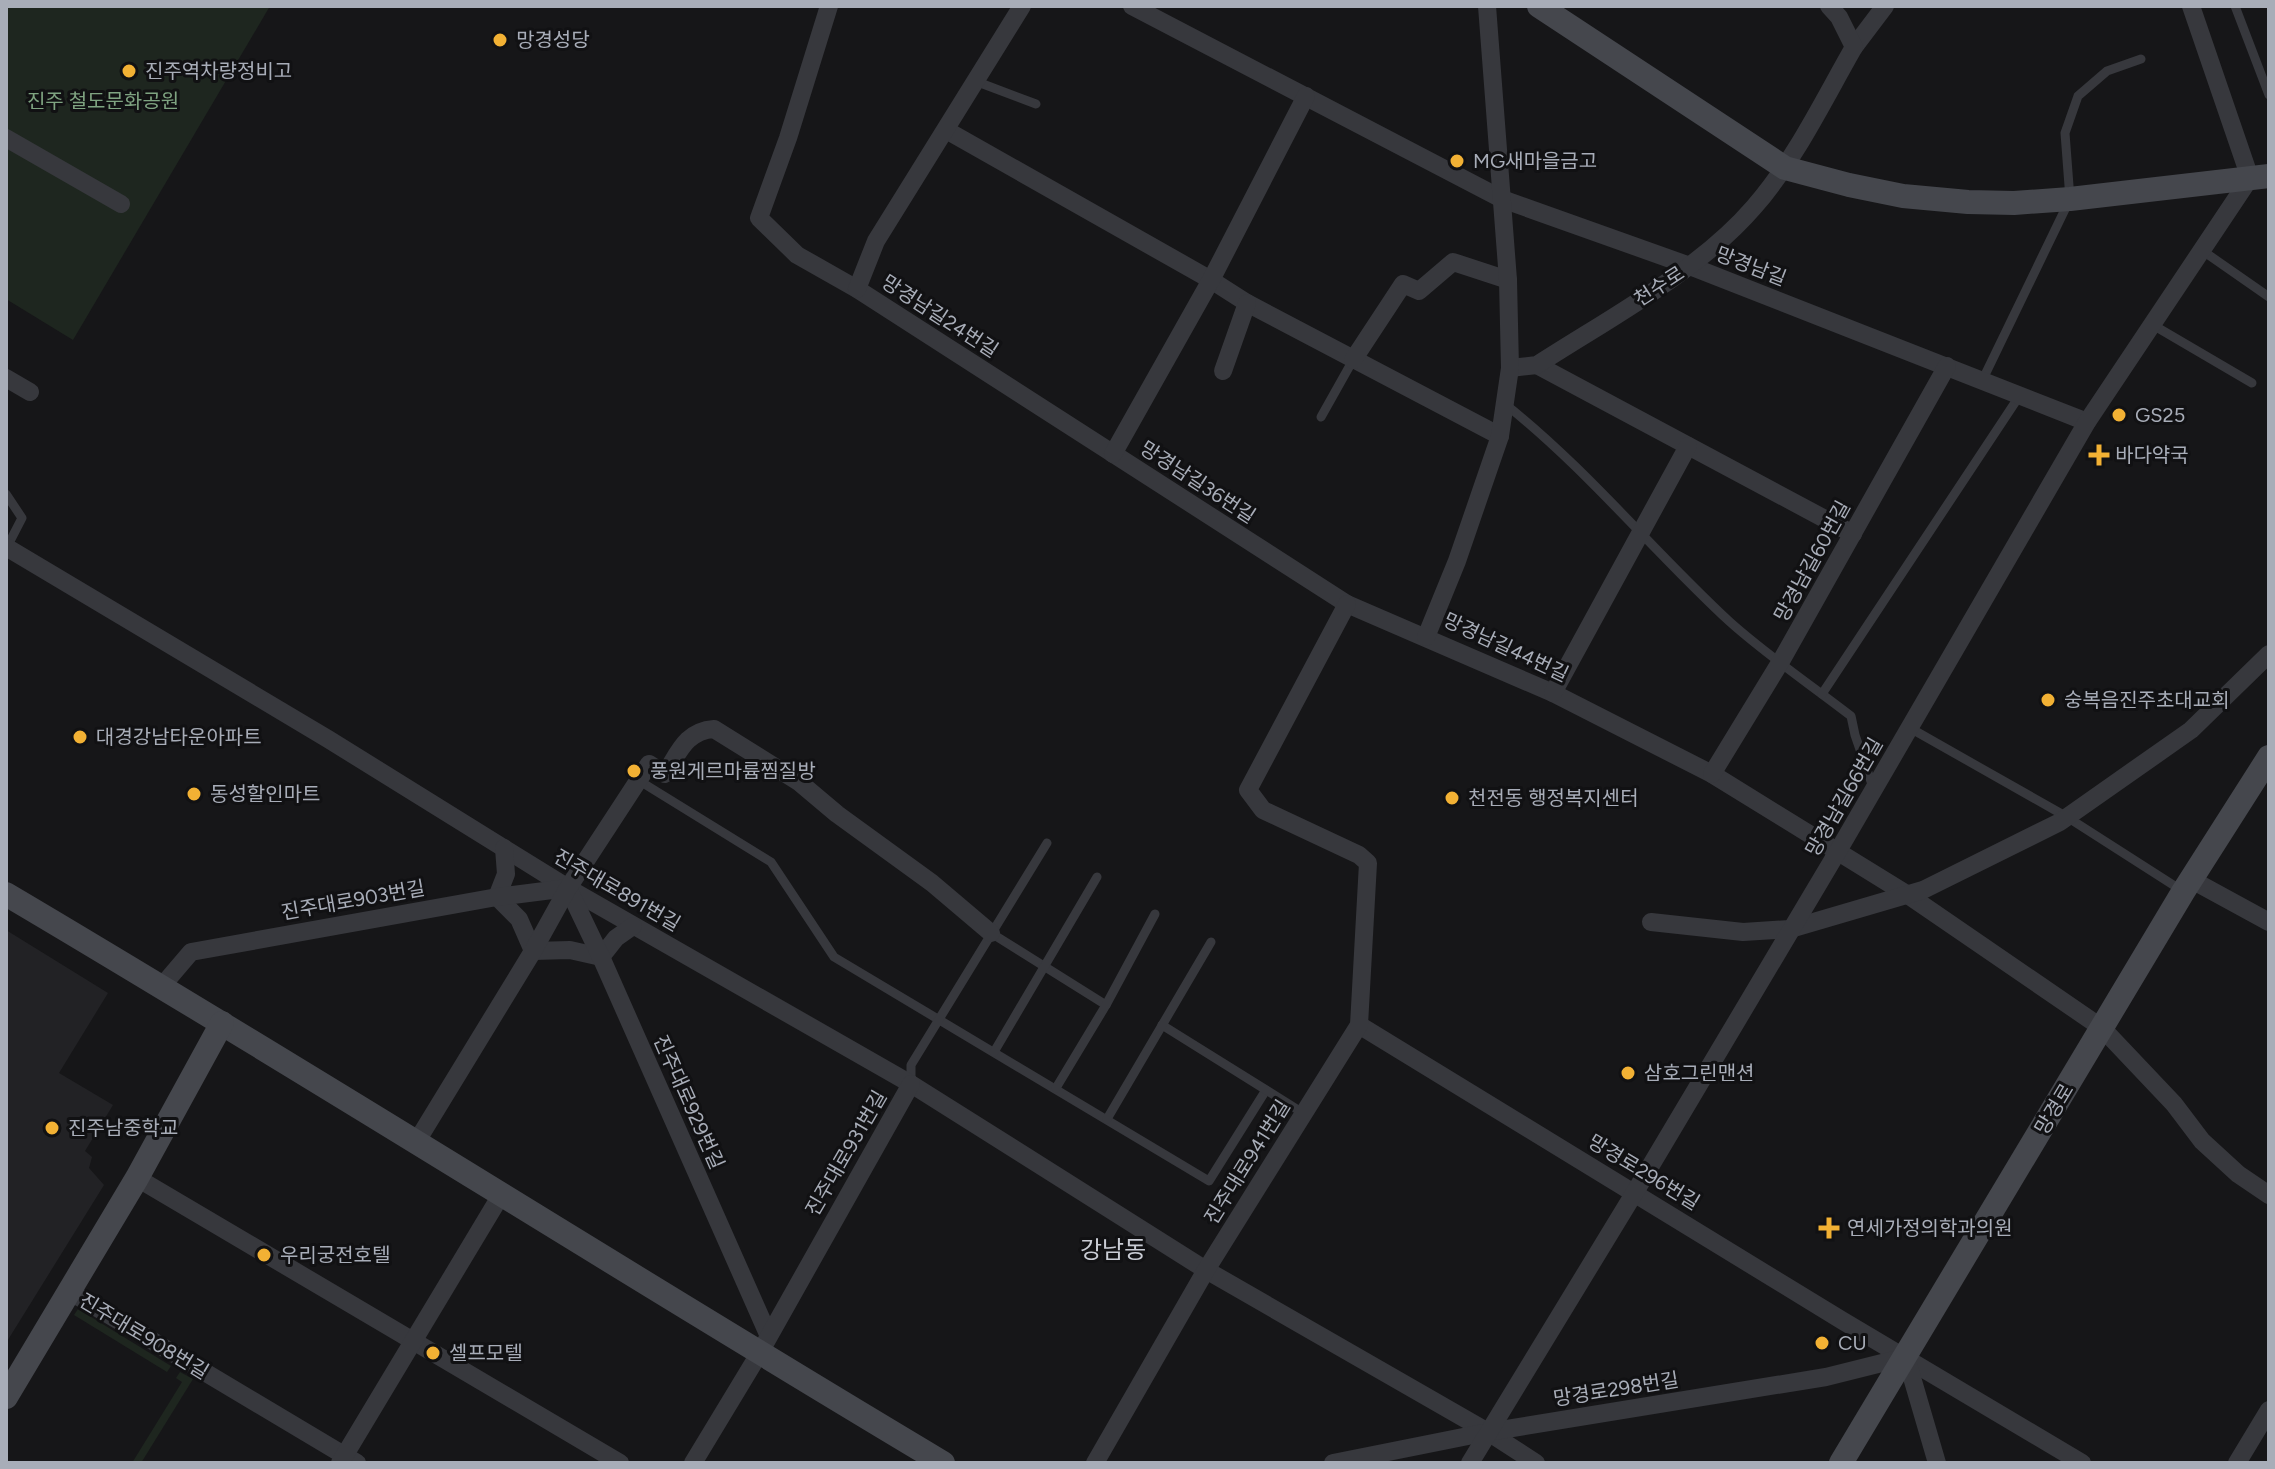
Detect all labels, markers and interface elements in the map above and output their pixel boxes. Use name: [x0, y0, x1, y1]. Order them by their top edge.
place label: 망경성당: [516, 28, 590, 52]
marker: 망경성당: [491, 31, 509, 49]
place label: 진주역차량정비고: [145, 59, 292, 83]
marker: 진주역차량정비고: [120, 62, 138, 80]
park label: 진주 철도문화공원: [27, 89, 179, 113]
place label: MG새마을금고: [1473, 149, 1597, 173]
marker: MG새마을금고: [1448, 152, 1466, 170]
street label: 망경남길: [1712, 242, 1790, 290]
street label: 천수로: [1629, 261, 1689, 311]
street label: 망경남길24번길: [877, 269, 1003, 363]
place label: GS25: [2135, 403, 2185, 427]
marker: GS25: [2110, 406, 2128, 424]
street label: 망경남길36번길: [1136, 436, 1260, 528]
place label: 바다약국: [2115, 443, 2189, 467]
marker: 바다약국: [2090, 446, 2108, 464]
street label: 망경남길60번길: [1769, 496, 1855, 626]
street label: 망경남길44번길: [1440, 608, 1572, 686]
place label: 숭복음진주초대교회: [2064, 688, 2230, 712]
marker: 숭복음진주초대교회: [2039, 691, 2057, 709]
place label: 대경강남타운아파트: [96, 725, 262, 749]
marker: 대경강남타운아파트: [71, 728, 89, 746]
street label: 망경남길66번길: [1800, 733, 1888, 861]
place label: 풍원게르마륨찜질방: [650, 759, 816, 783]
marker: 풍원게르마륨찜질방: [625, 762, 643, 780]
place label: 동성할인마트: [210, 782, 320, 806]
marker: 동성할인마트: [185, 785, 203, 803]
place label: 천전동 행정복지센터: [1468, 786, 1639, 810]
marker: 천전동 행정복지센터: [1443, 789, 1461, 807]
street label: 진주대로891번길: [549, 844, 685, 936]
street label: 진주대로903번길: [279, 876, 427, 924]
street label: 진주대로929번길: [649, 1031, 729, 1173]
place label: 삼호그린맨션: [1644, 1061, 1754, 1085]
marker: 삼호그린맨션: [1619, 1064, 1637, 1082]
street label: 망경로: [2029, 1079, 2079, 1139]
street label: 진주대로931번길: [800, 1086, 892, 1220]
street label: 진주대로941번길: [1199, 1095, 1295, 1229]
place label: 진주남중학교: [68, 1116, 178, 1140]
marker: 진주남중학교: [43, 1119, 61, 1137]
street label: 망경로296번길: [1584, 1129, 1704, 1215]
place label: 연세가정의학과의원: [1847, 1216, 2013, 1240]
marker: 연세가정의학과의원: [1818, 1217, 1840, 1239]
district label: 강남동: [1080, 1235, 1146, 1264]
place label: 우리궁전호텔: [280, 1243, 390, 1267]
marker: 우리궁전호텔: [255, 1246, 273, 1264]
street label: 진주대로908번길: [75, 1288, 213, 1384]
place label: CU: [1838, 1331, 1867, 1355]
marker: CU: [1813, 1334, 1831, 1352]
place label: 셀프모텔: [449, 1341, 523, 1365]
marker: 셀프모텔: [424, 1344, 442, 1362]
street label: 망경로298번길: [1552, 1367, 1680, 1411]

